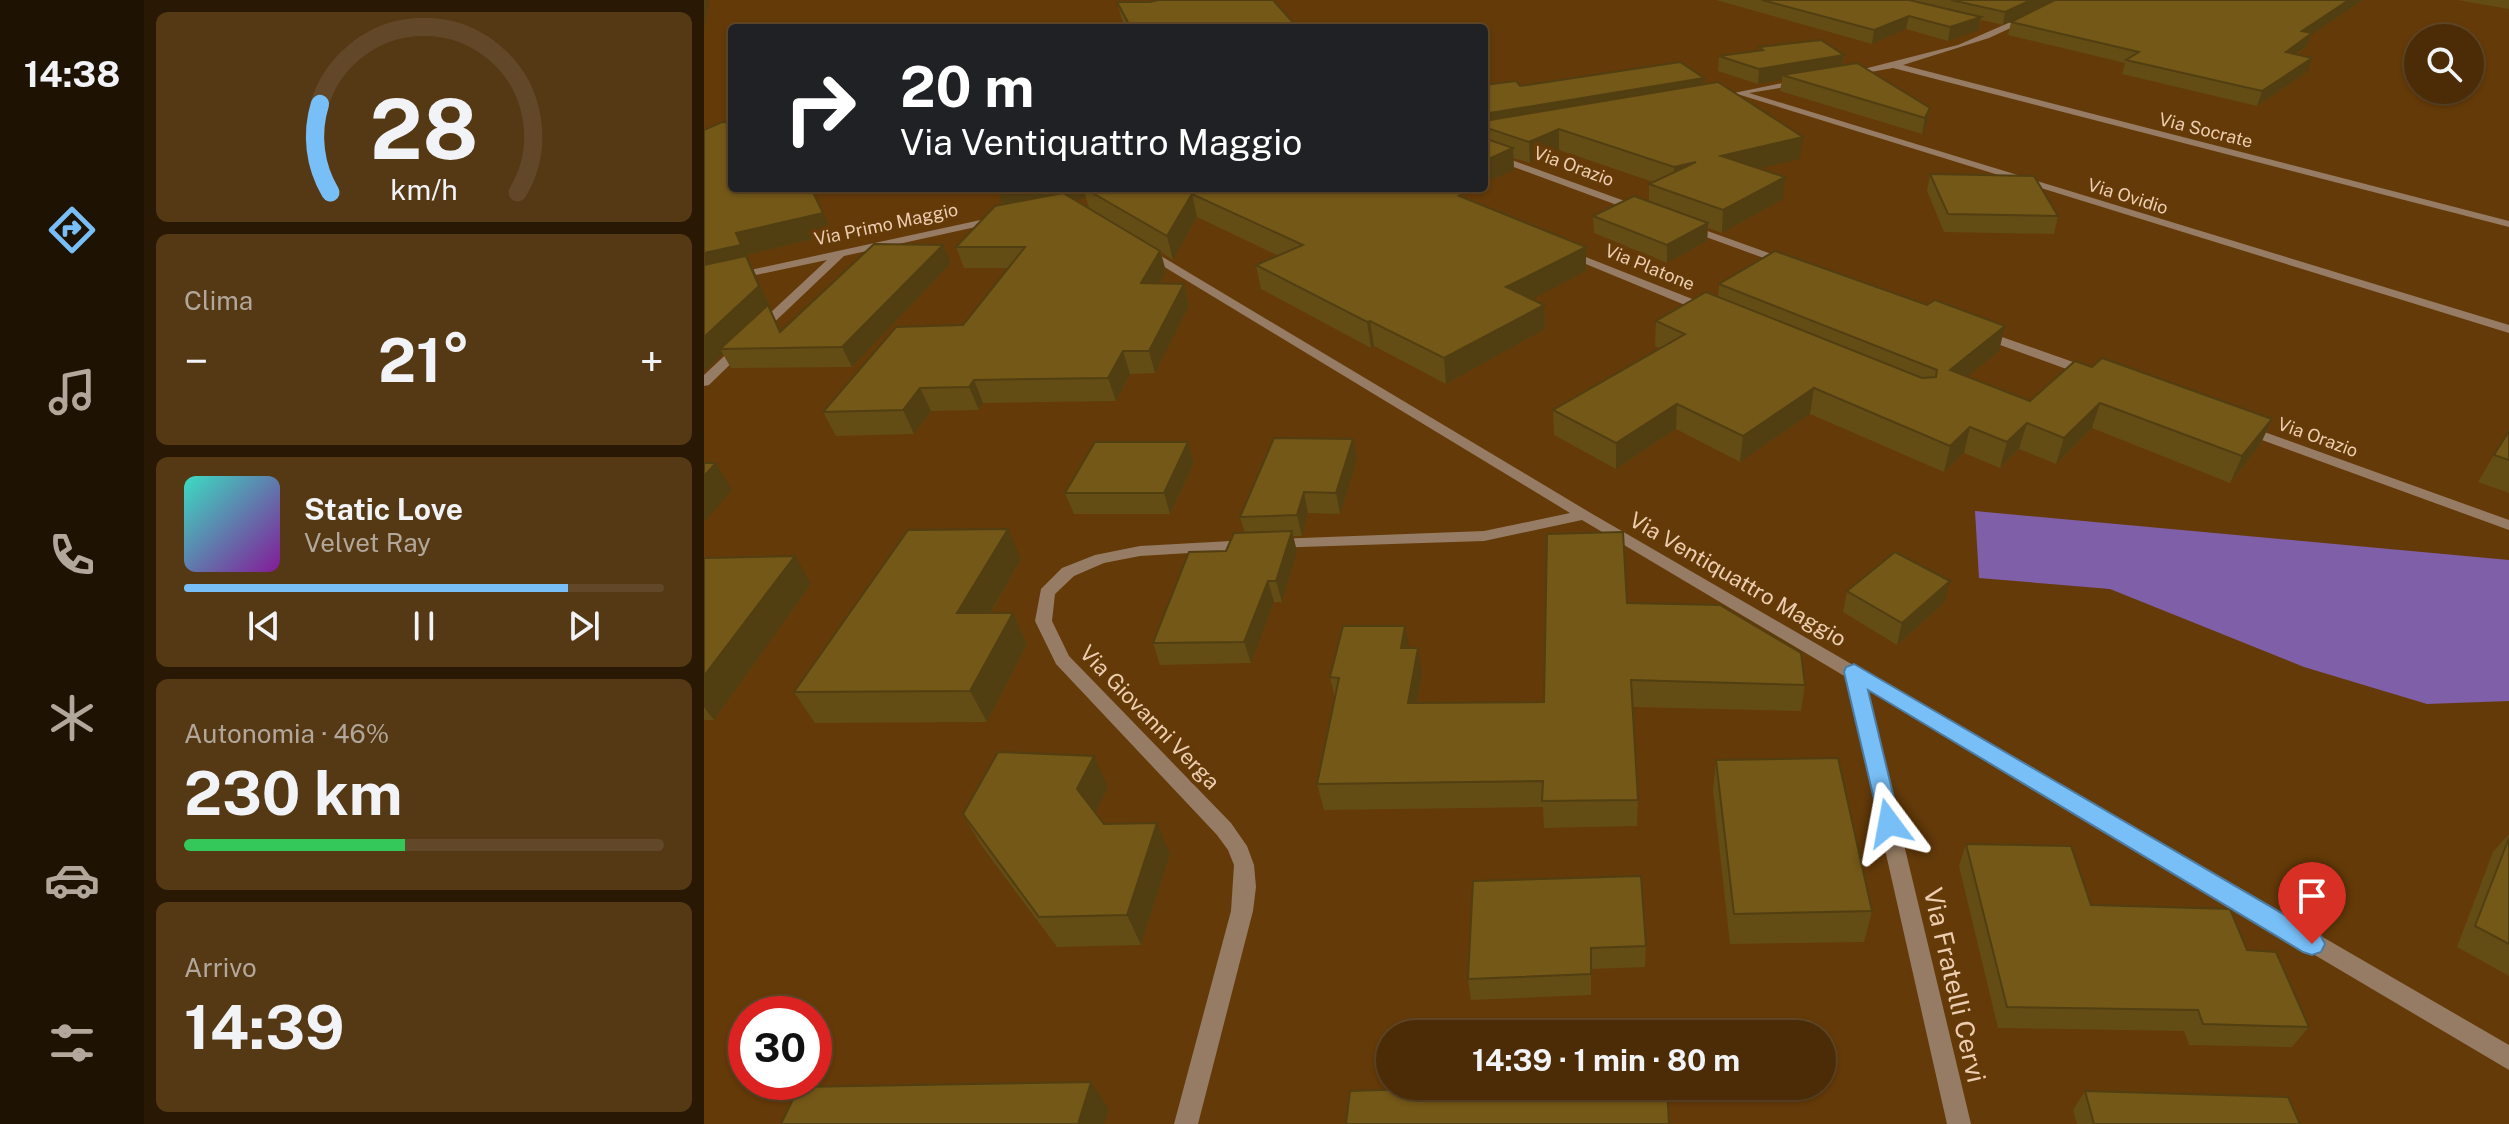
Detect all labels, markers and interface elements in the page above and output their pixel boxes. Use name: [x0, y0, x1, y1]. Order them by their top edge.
map controls: [2404, 24, 2484, 104]
button: search: [2404, 24, 2484, 104]
text: 14:38: [24, 53, 120, 95]
text: 20 m: [900, 54, 1034, 120]
icon: right: [768, 56, 872, 160]
text: 28: [370, 80, 478, 178]
street label: Via Socrate: [2157, 108, 2255, 152]
text: Via Ventiquattro Maggio: [900, 121, 1302, 163]
street label: Via Orazio: [1531, 142, 1617, 190]
text: km/h: [390, 173, 458, 206]
street label: Via Ovidio: [2085, 174, 2171, 218]
street label: Via Primo Maggio: [812, 198, 960, 250]
icon: directions: [44, 202, 100, 258]
street label: Via Platone: [1602, 240, 1698, 294]
text: Clima: [184, 285, 253, 316]
text: 21°: [378, 325, 470, 396]
text: −: [184, 335, 208, 387]
text: +: [640, 335, 664, 387]
icon: music: [44, 364, 100, 420]
street label: Via Orazio: [2275, 413, 2361, 461]
text: Static Love: [304, 491, 463, 527]
street label: Via Ventiquattro Maggio: [1625, 506, 1851, 652]
icon: phone: [44, 527, 100, 583]
text: Velvet Ray: [304, 527, 431, 558]
icon: previous: [242, 604, 286, 648]
icon: pause: [402, 604, 446, 648]
icon: next: [562, 604, 606, 648]
street label: Via Giovanni Verga: [1075, 640, 1225, 794]
icon: climate: [44, 690, 100, 746]
text: Autonomia · 46%: [184, 718, 389, 749]
text: 230 km: [184, 758, 403, 829]
position arrow: [1847, 781, 1931, 865]
icon: car: [44, 852, 100, 908]
pin: [2278, 862, 2346, 944]
icon: arrive: [2290, 874, 2334, 918]
street label: Via Fratelli Cervi: [1918, 885, 1992, 1085]
text: Arrivo: [184, 952, 257, 983]
text: 14:39: [184, 992, 344, 1063]
speed limit sign: 30: [728, 996, 832, 1100]
icon: filters: [44, 1015, 100, 1071]
text: 14:39 · 1 min · 80 m: [1472, 1042, 1740, 1078]

